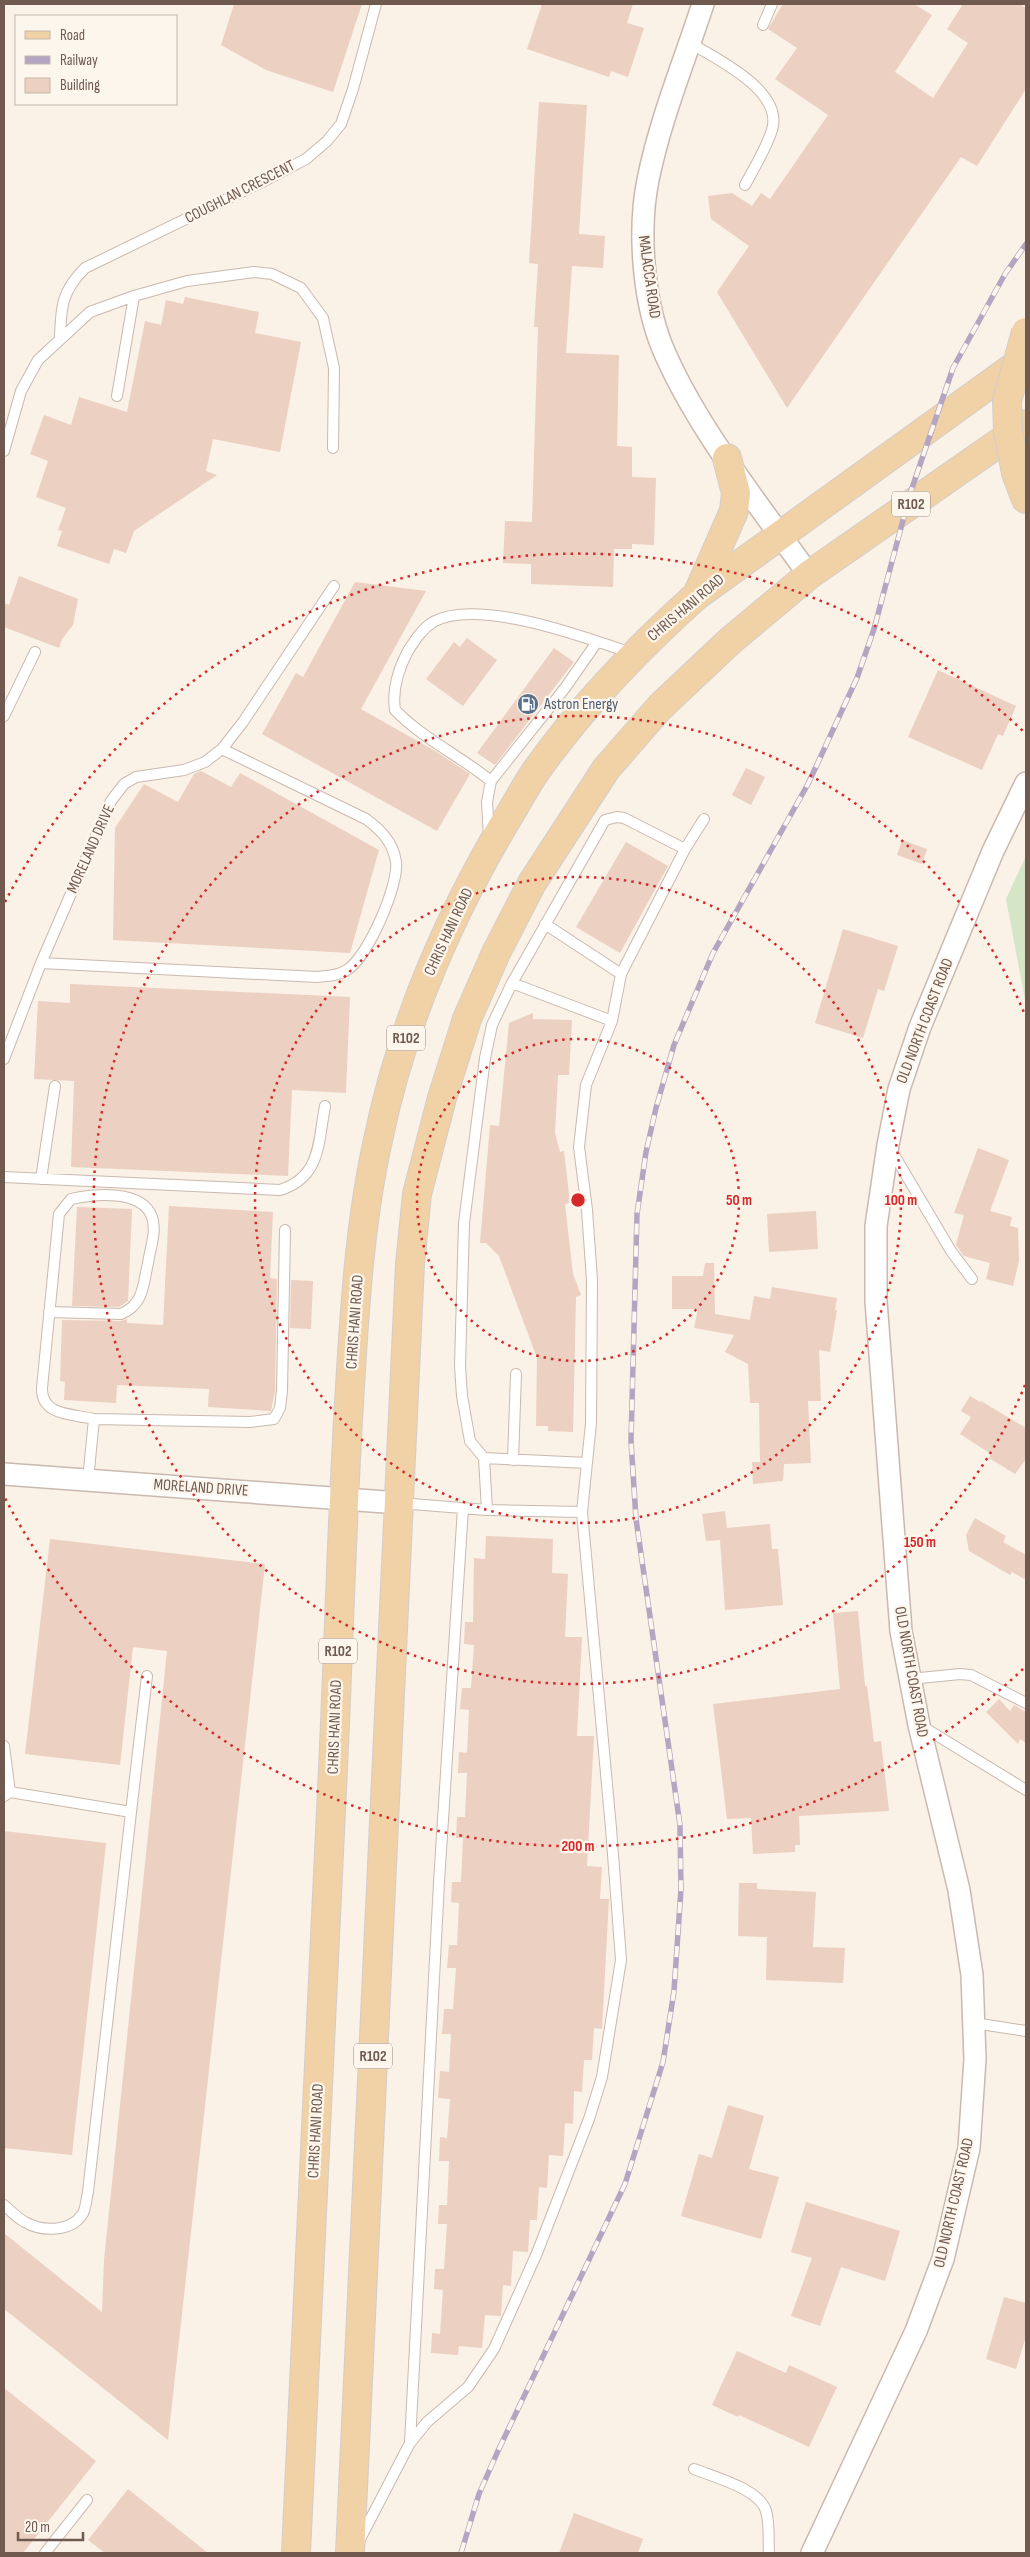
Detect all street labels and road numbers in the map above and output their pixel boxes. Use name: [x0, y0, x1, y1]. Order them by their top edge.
street label: COUGHLAN CRESCENT: [182, 156, 299, 228]
street label: MALACCA ROAD: [634, 234, 664, 320]
road number: R102: [892, 492, 930, 516]
street label: CHRIS HANI ROAD: [644, 570, 728, 646]
street label: MORELAND DRIVE: [63, 802, 119, 896]
street label: CHRIS HANI ROAD: [420, 885, 478, 979]
street label: OLD NORTH COAST ROAD: [892, 956, 958, 1086]
road number: R102: [387, 1026, 425, 1050]
street label: CHRIS HANI ROAD: [342, 1274, 368, 1370]
street label: MORELAND DRIVE: [153, 1475, 249, 1501]
street label: OLD NORTH COAST ROAD: [890, 1605, 932, 1739]
road number: R102: [319, 1638, 357, 1664]
street label: CHRIS HANI ROAD: [324, 1679, 346, 1775]
road number: R102: [354, 2044, 392, 2068]
street label: CHRIS HANI ROAD: [304, 2083, 328, 2179]
street label: OLD NORTH COAST ROAD: [930, 2136, 978, 2270]

